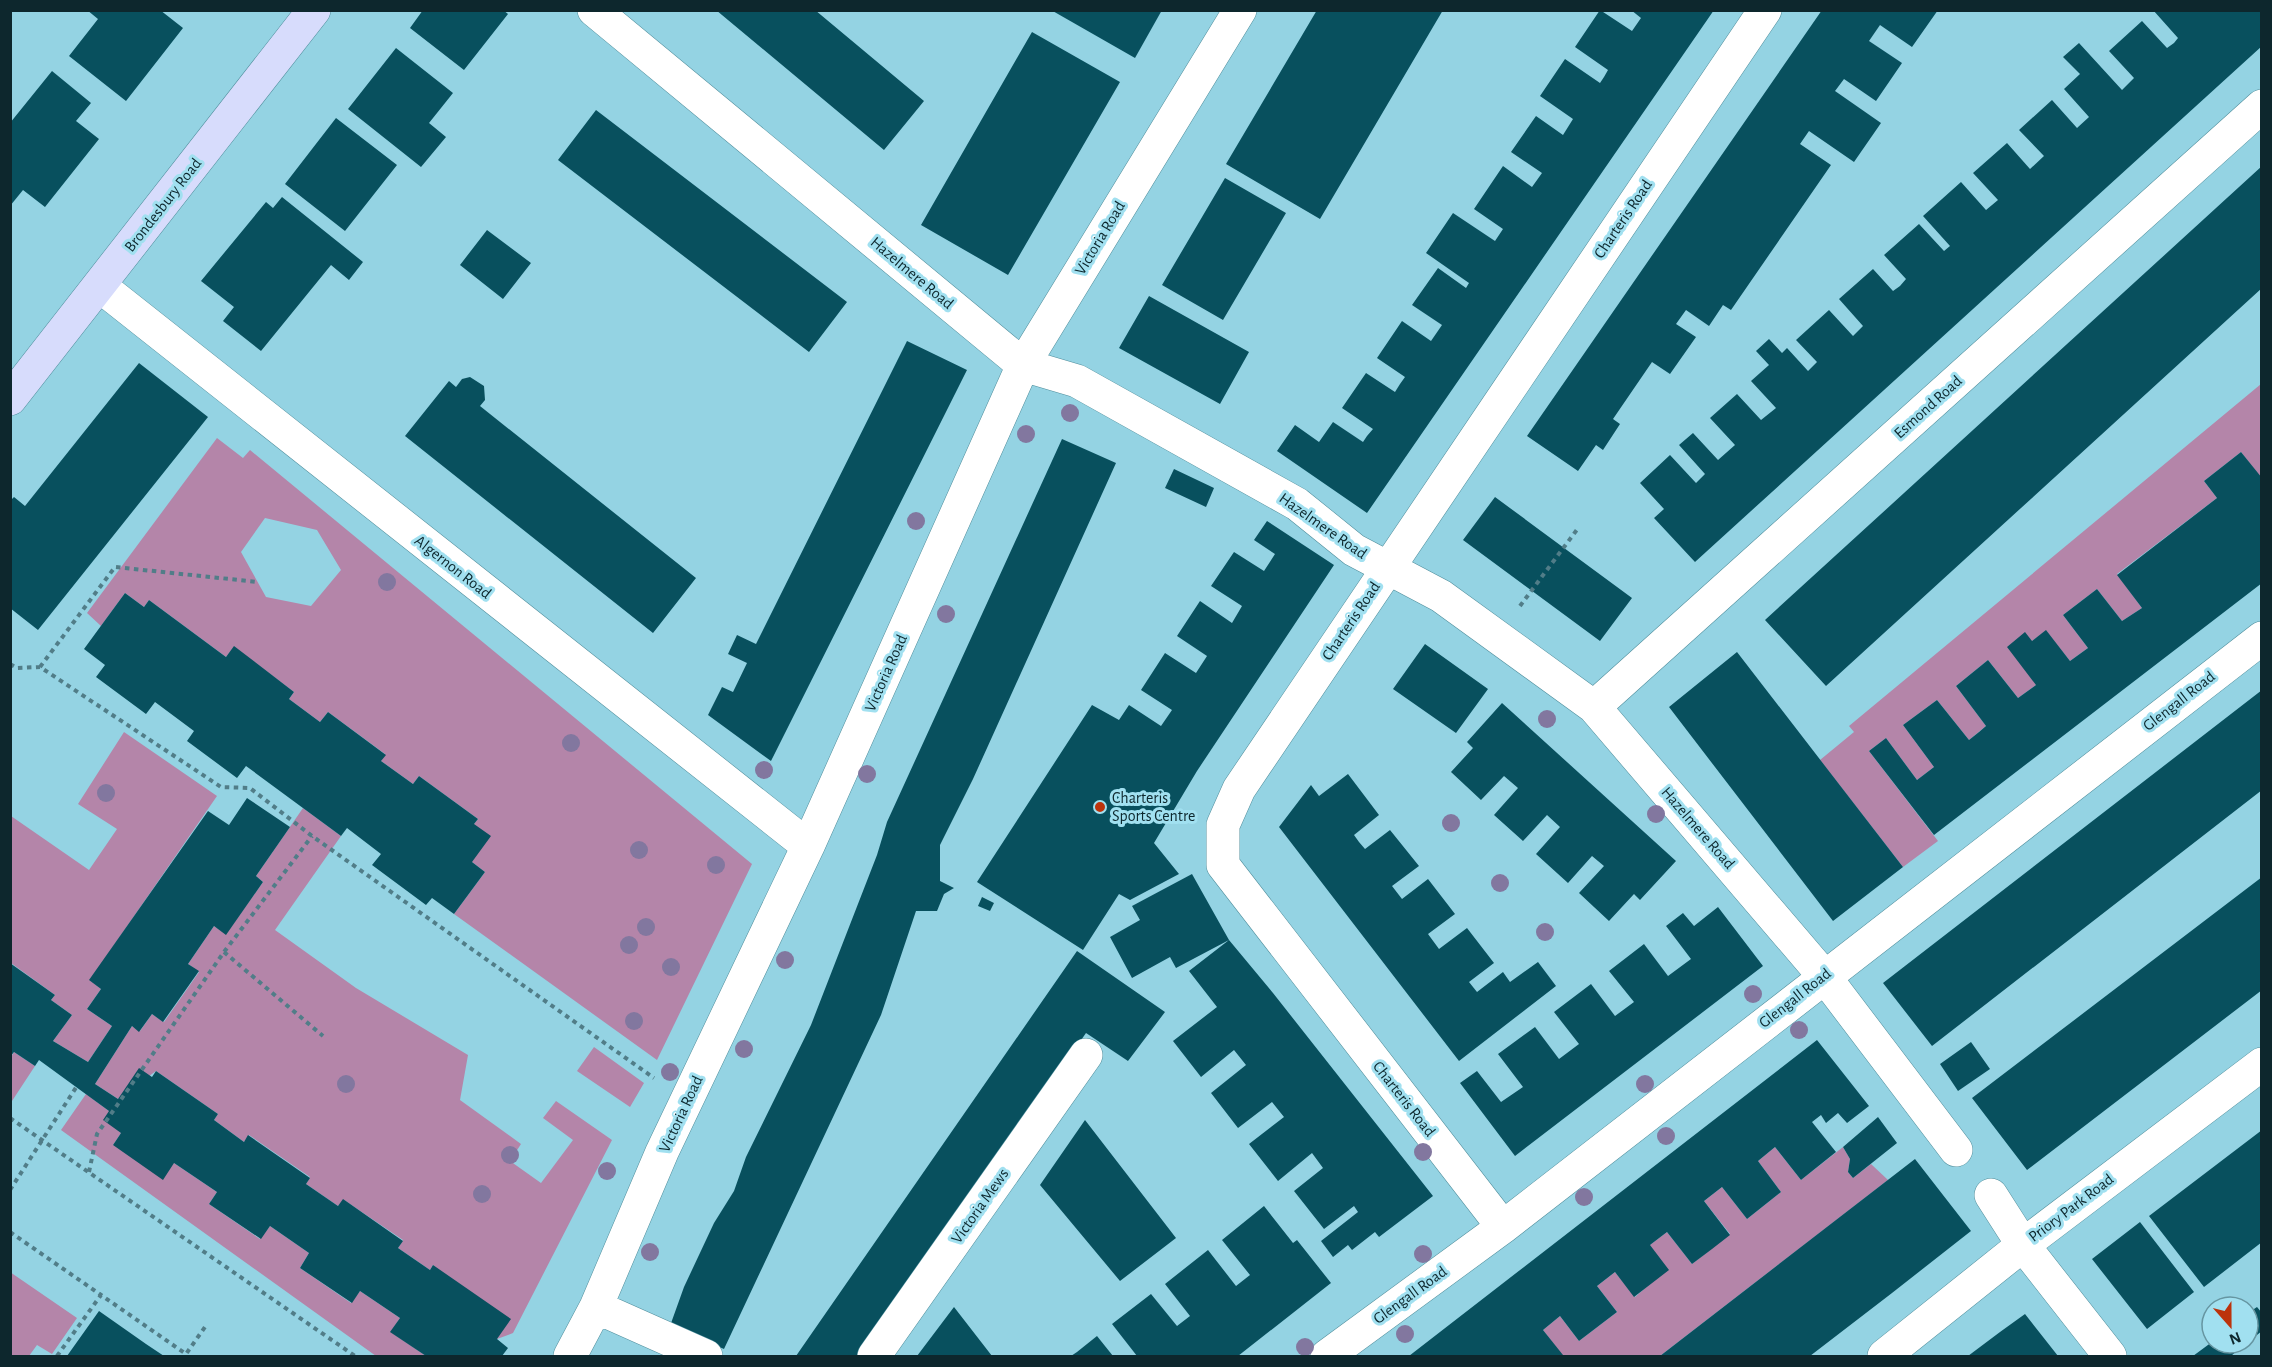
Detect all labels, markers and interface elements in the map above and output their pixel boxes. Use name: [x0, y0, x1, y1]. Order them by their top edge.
street label: Brondesbury Road: [122, 155, 205, 255]
street label: Charteris Road: [1591, 177, 1655, 261]
street label: Victoria Road: [1072, 199, 1128, 277]
street label: Hazelmere Road: [867, 234, 957, 312]
street label: Esmond Road: [1891, 373, 1965, 441]
street label: Hazelmere Road: [1276, 490, 1370, 562]
street label: Algernon Road: [412, 532, 494, 602]
street label: Charteris Road: [1319, 579, 1383, 663]
street label: Victoria Road: [862, 632, 910, 714]
street label: Glengall Road: [2140, 668, 2218, 734]
street label: Hazelmere Road: [1658, 784, 1738, 872]
place label: Charteris Sports Centre: [1112, 790, 1196, 824]
marker: Charteris Sports Centre: [1093, 800, 1107, 814]
street label: Glengall Road: [1756, 965, 1834, 1031]
street label: Charteris Road: [1370, 1058, 1438, 1140]
street label: Victoria Road: [656, 1073, 706, 1155]
street label: Victoria Mews: [948, 1166, 1012, 1246]
street label: Priory Park Road: [2026, 1171, 2117, 1246]
street label: Glengall Road: [1370, 1263, 1450, 1327]
north arrow: [2200, 1295, 2260, 1355]
text: N: [2227, 1329, 2243, 1348]

